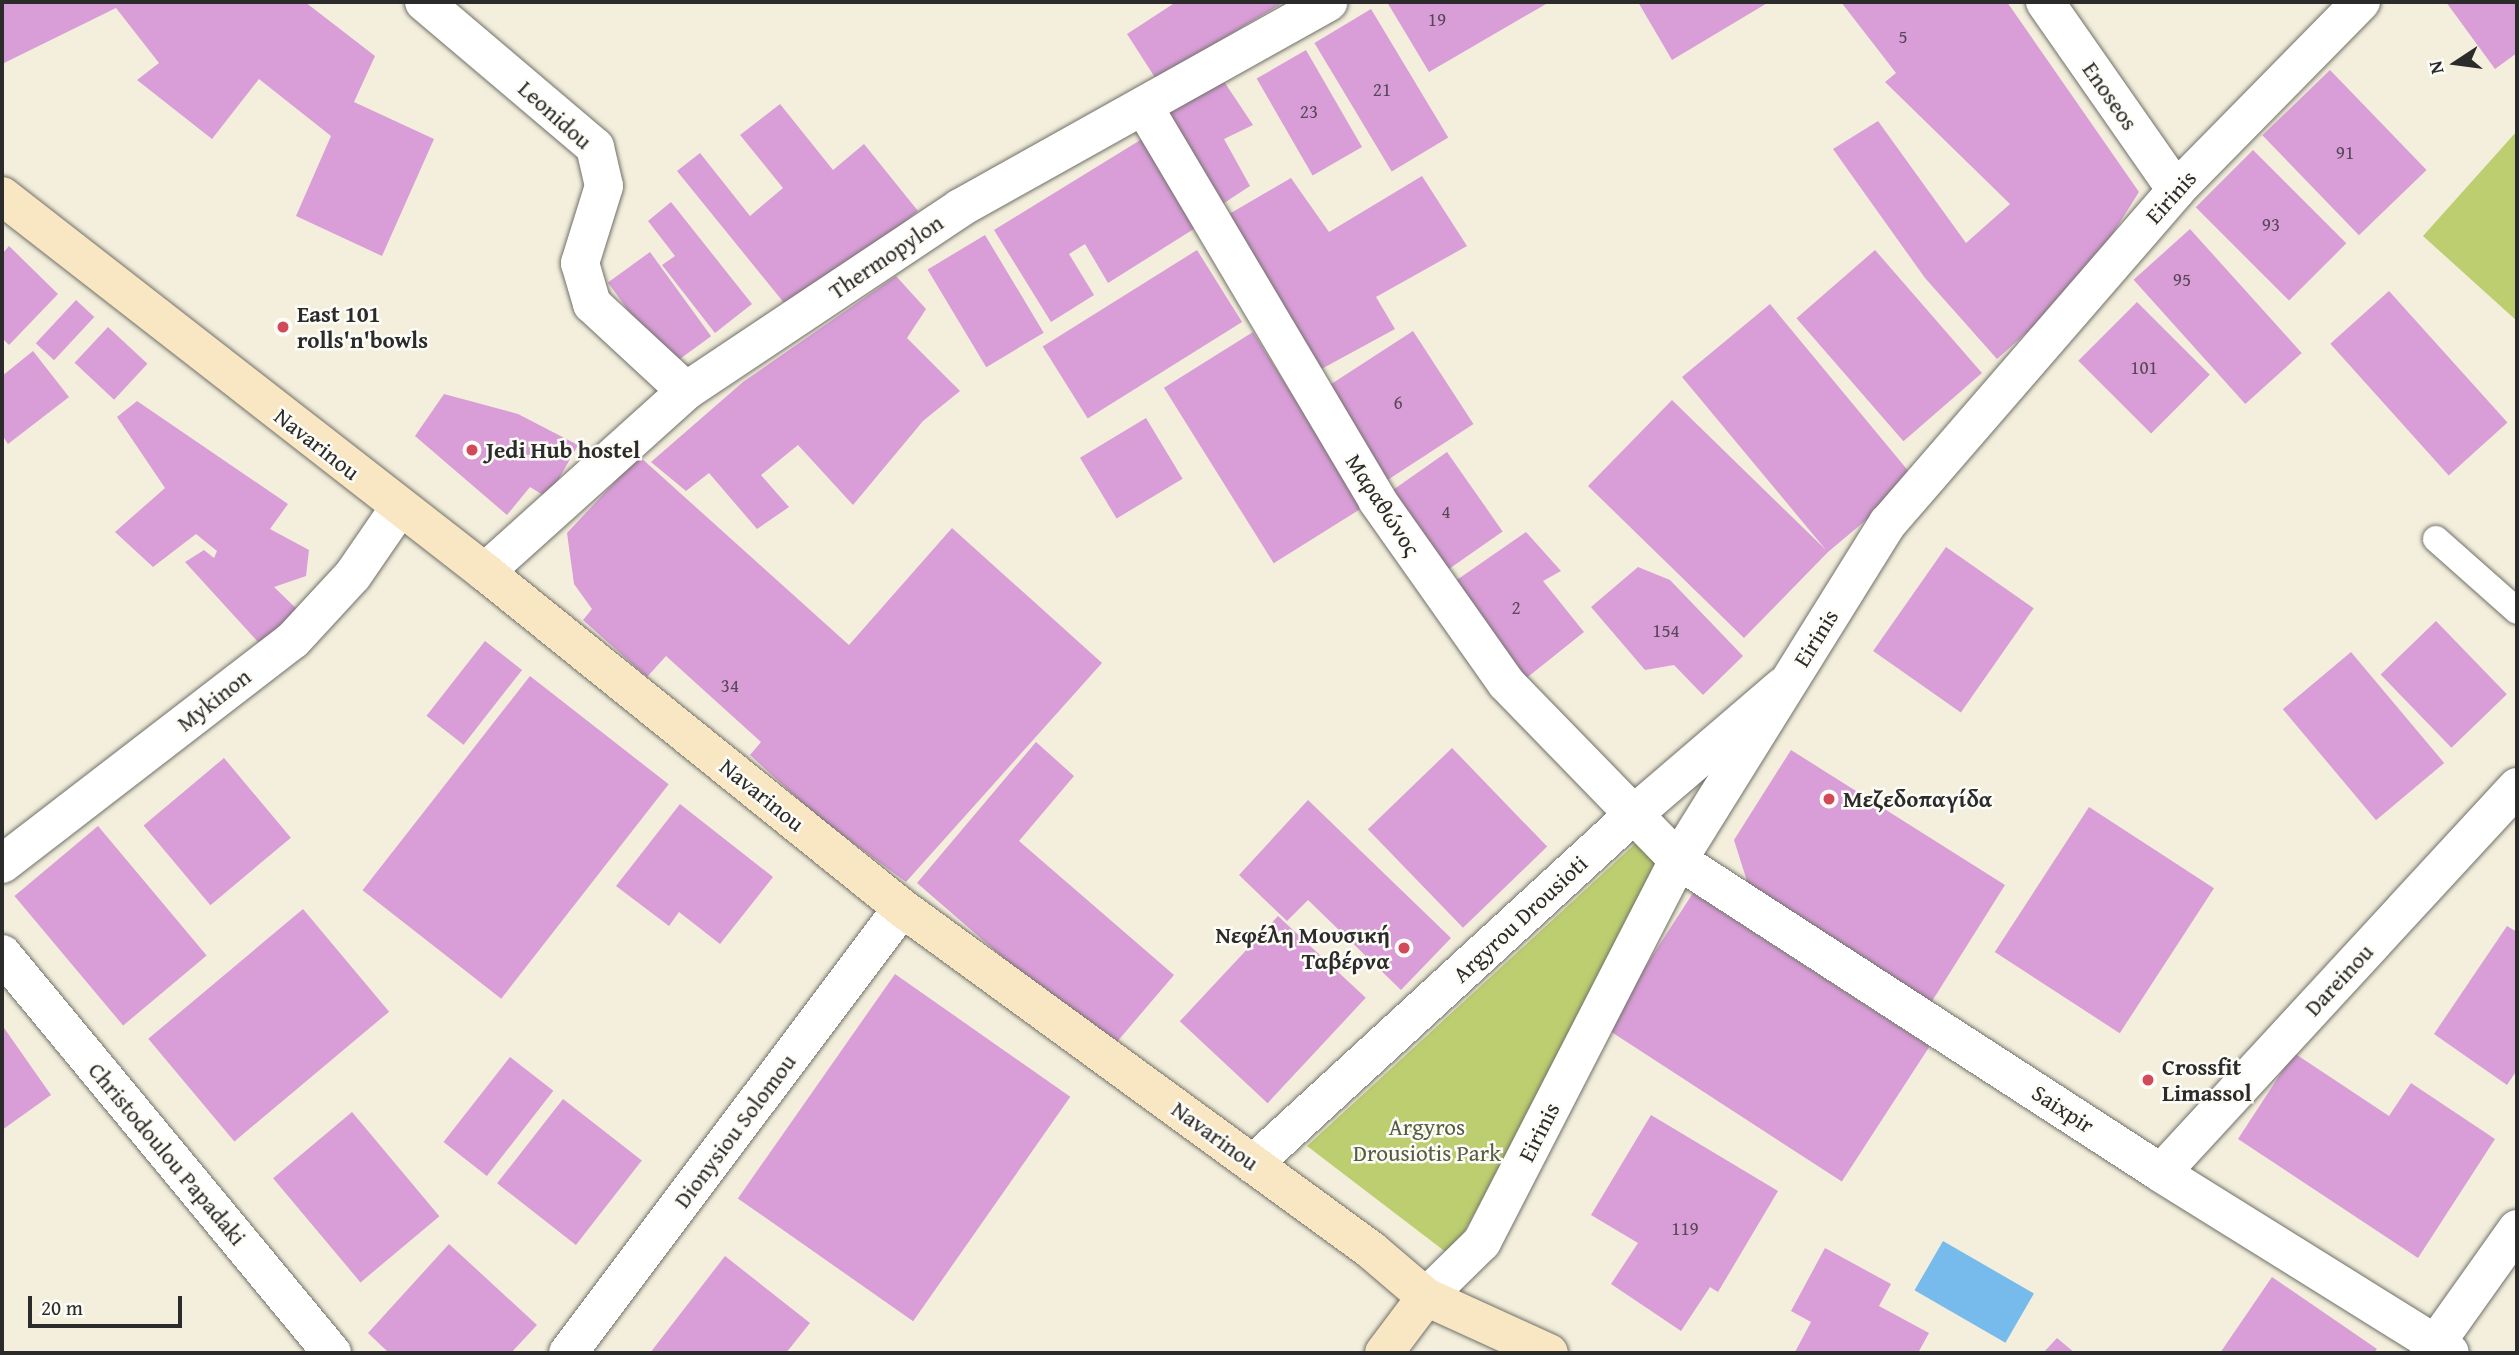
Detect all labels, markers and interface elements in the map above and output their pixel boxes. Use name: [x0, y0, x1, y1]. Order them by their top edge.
house number: 19: [1428, 9, 1446, 31]
house number: 5: [1898, 26, 1908, 48]
north arrow: [2421, 28, 2491, 98]
street label: Enoseos: [2077, 57, 2143, 135]
text: N: [2420, 58, 2451, 77]
street label: Leonidou: [512, 75, 598, 155]
house number: 21: [1373, 79, 1391, 101]
house number: 23: [1300, 101, 1318, 123]
house number: 91: [2336, 142, 2354, 164]
street label: Eirinis: [2140, 165, 2202, 229]
street label: Thermopylon: [824, 209, 948, 305]
house number: 93: [2262, 214, 2280, 236]
house number: 95: [2173, 269, 2191, 291]
place label: East 101 rolls'n'bowls: [297, 300, 428, 354]
marker: East 101 rolls'n'bowls: [275, 319, 291, 335]
house number: 101: [2130, 357, 2158, 379]
house number: 6: [1393, 392, 1403, 414]
street label: Navarinou: [269, 402, 365, 486]
place label: Jedi Hub hostel: [486, 436, 640, 464]
marker: Jedi Hub hostel: [464, 442, 480, 458]
street label: Μαραθώνος: [1340, 449, 1426, 561]
house number: 4: [1441, 501, 1451, 523]
house number: 2: [1511, 597, 1521, 619]
street label: Eirinis: [1788, 604, 1844, 672]
house number: 154: [1652, 620, 1680, 642]
street label: Mykinon: [172, 663, 256, 737]
house number: 34: [721, 675, 739, 697]
street label: Navarinou: [714, 753, 810, 837]
place label: Μεζεδοπαγίδα: [1843, 785, 1993, 813]
marker: Μεζεδοπαγίδα: [1821, 791, 1837, 807]
street label: Argyrou Drousioti: [1447, 850, 1593, 988]
place label: Νεφέλη Μουσική Ταβέρνα: [1216, 921, 1390, 975]
street label: Dareinou: [2299, 938, 2379, 1022]
marker: Νεφέλη Μουσική Ταβέρνα: [1396, 940, 1412, 956]
street label: Dionysiou Solomou: [668, 1049, 802, 1213]
place label: Crossfit Limassol: [2162, 1053, 2252, 1107]
street label: Christodoulou Papadaki: [82, 1057, 252, 1251]
marker: Crossfit Limassol: [2140, 1072, 2156, 1088]
street label: Saixpir: [2027, 1079, 2099, 1139]
street label: Navarinou: [1166, 1095, 1264, 1177]
street label: Eirinis: [1513, 1098, 1565, 1166]
park label: Argyros Drousiotis Park: [1353, 1113, 1501, 1167]
house number: 119: [1671, 1218, 1699, 1240]
scale bar: [32, 1282, 186, 1326]
text: 20 m: [41, 1292, 83, 1323]

